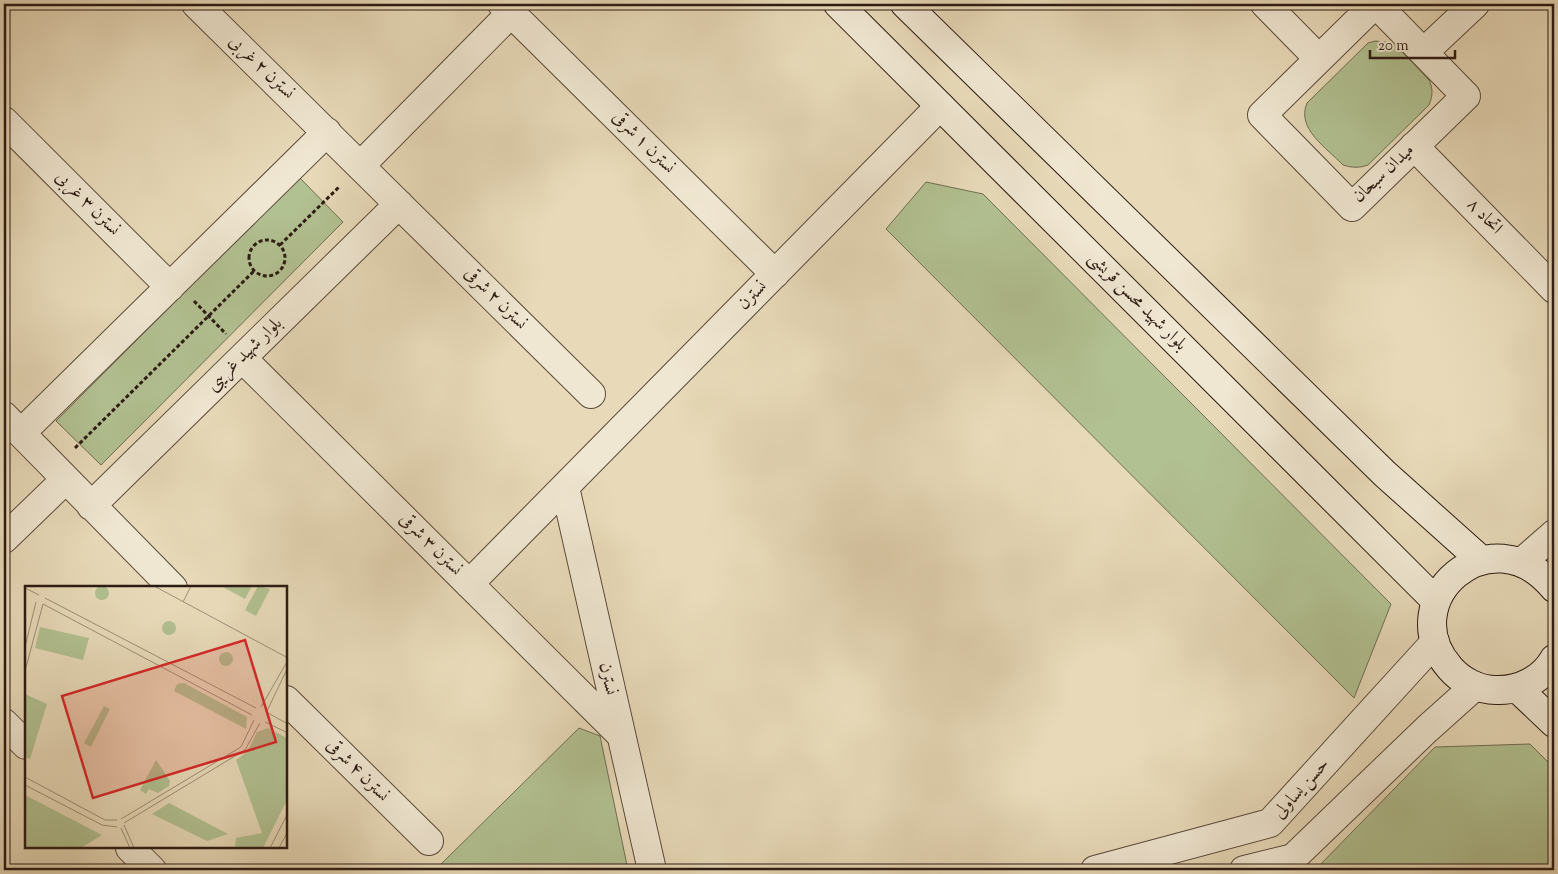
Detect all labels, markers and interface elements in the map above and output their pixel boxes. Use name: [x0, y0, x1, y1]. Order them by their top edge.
scale bar: [1370, 28, 1456, 60]
street label: نسترن ۲ غربی: [222, 30, 300, 106]
text: 20 m: [1378, 36, 1409, 57]
street label: نسترن ۱ شرقی: [605, 105, 681, 181]
street label: میدان سبحان: [1347, 138, 1421, 210]
street label: نسترن ۳ غربی: [48, 165, 126, 243]
street label: اتحاد ۸: [1460, 193, 1508, 241]
street label: بلوار شهید محسن قریشی: [1081, 246, 1193, 358]
street label: نسترن ۲ شرقی: [457, 261, 533, 337]
street label: نسترن: [732, 275, 774, 317]
street label: بلوار شهید غریبی: [201, 312, 289, 398]
street label: نسترن ۳ شرقی: [392, 507, 468, 583]
inset map: [25, 586, 288, 849]
street label: نسترن: [591, 660, 623, 698]
street label: نسترن ۴ شرقی: [319, 733, 395, 809]
street label: حسن یساولی: [1268, 753, 1336, 825]

